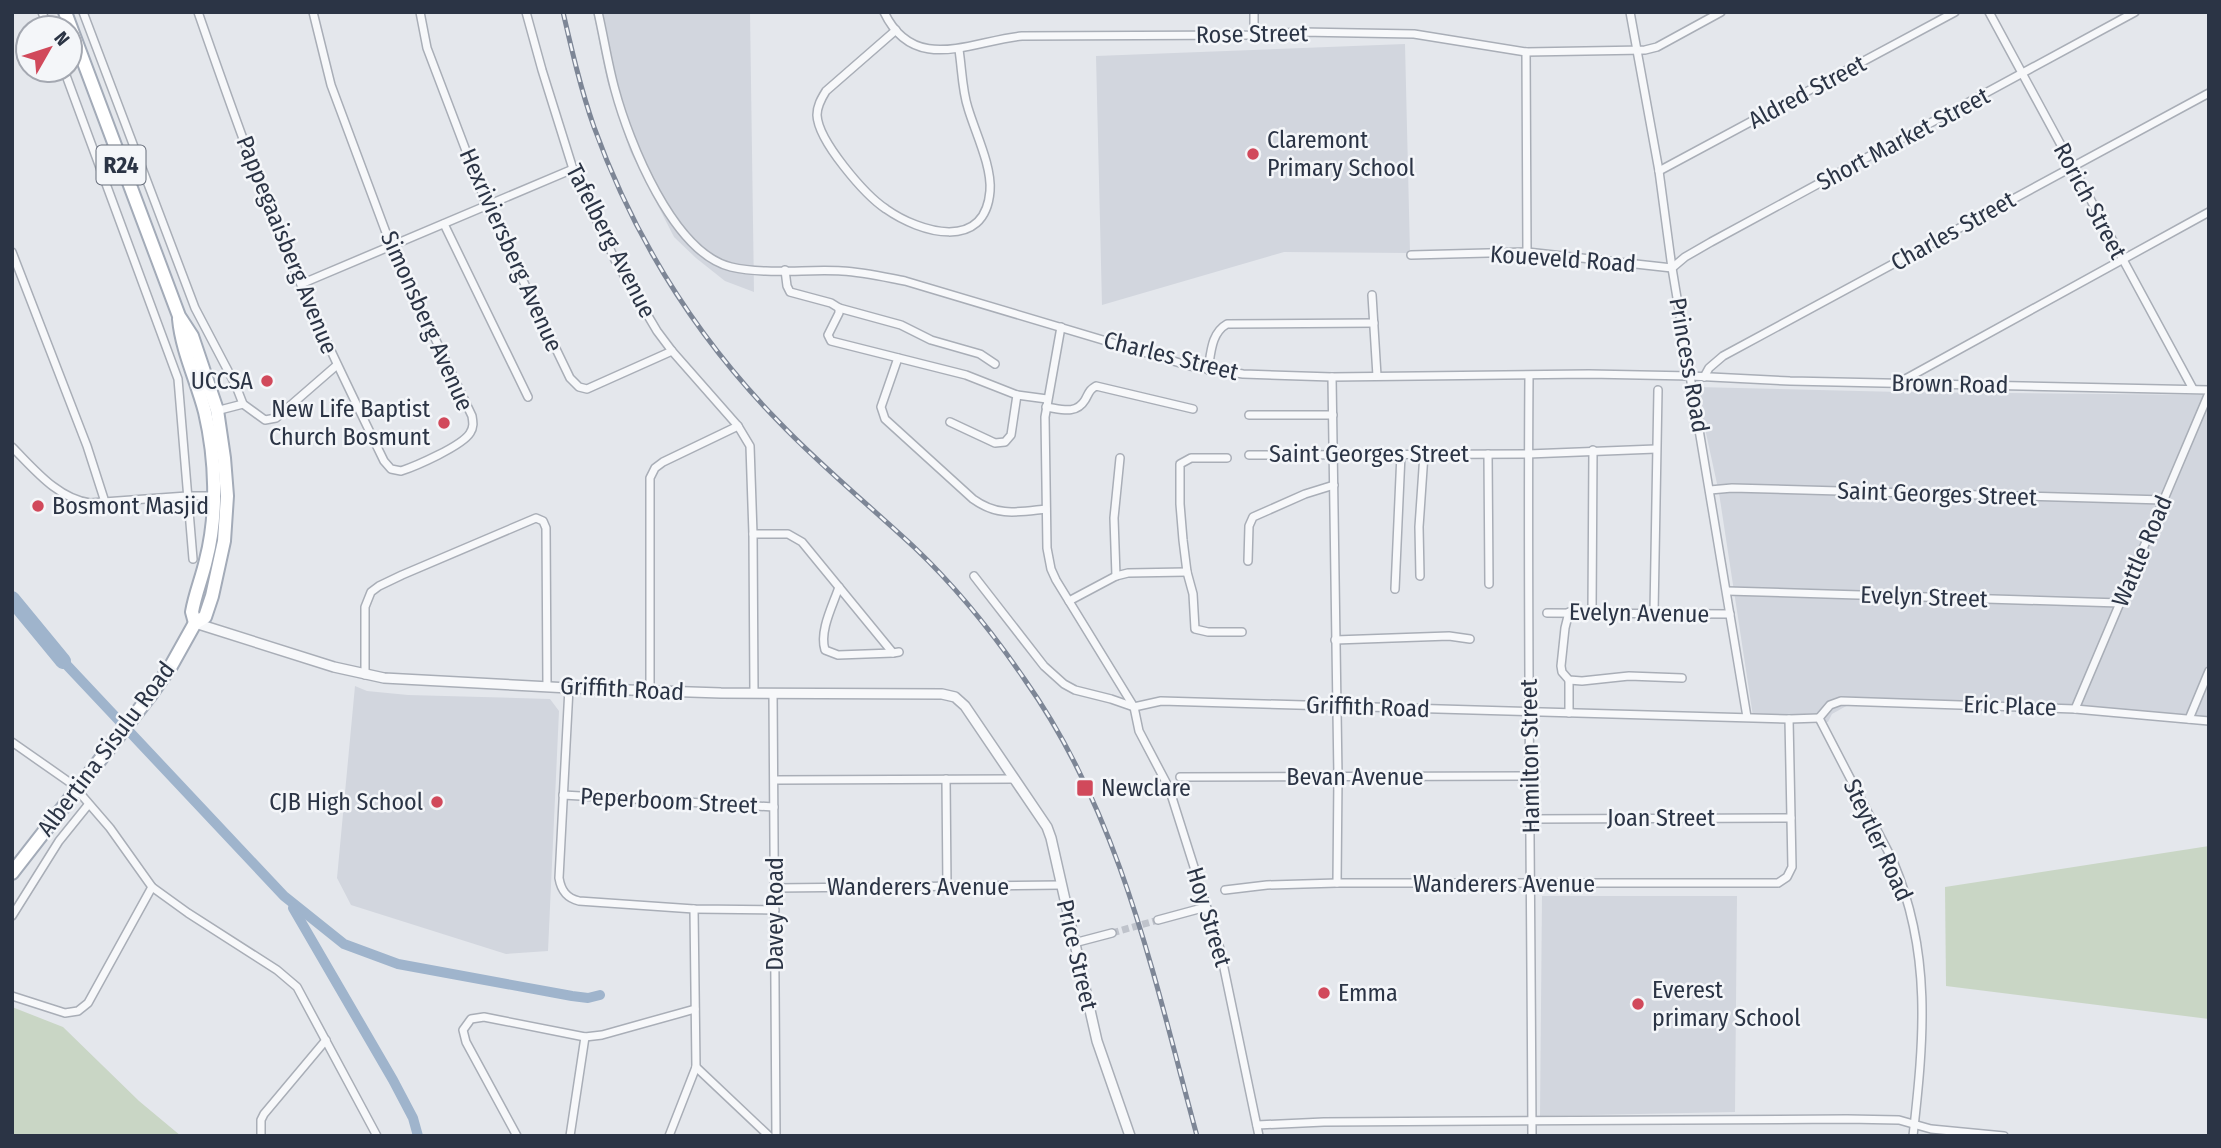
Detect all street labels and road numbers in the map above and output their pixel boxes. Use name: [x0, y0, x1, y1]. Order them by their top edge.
street label: Rose Street: [1196, 19, 1308, 49]
street label: Aldred Street: [1744, 49, 1871, 135]
street label: Short Market Street: [1812, 82, 1994, 196]
street label: Pappegaaisberg Avenue: [230, 132, 344, 358]
street label: Rorich Street: [2048, 138, 2132, 264]
street label: Hexriviersberg Avenue: [454, 144, 568, 356]
road number: R24: [96, 146, 146, 184]
street label: Tafelberg Avenue: [560, 160, 662, 322]
street label: Charles Street: [1886, 185, 2020, 277]
street label: Simonsberg Avenue: [375, 227, 479, 415]
street label: Koueveld Road: [1489, 240, 1637, 278]
street label: Princess Road: [1663, 295, 1715, 435]
street label: Charles Street: [1101, 326, 1241, 386]
street label: Brown Road: [1891, 369, 2009, 399]
street label: Saint Georges Street: [1269, 440, 1469, 468]
street label: Saint Georges Street: [1837, 477, 2037, 511]
street label: Wattle Road: [2106, 491, 2178, 611]
street label: Evelyn Street: [1860, 581, 1988, 613]
street label: Evelyn Avenue: [1569, 598, 1709, 628]
street label: Albertina Sisulu Road: [31, 656, 181, 842]
street label: Griffith Road: [559, 672, 685, 706]
street label: Hamilton Street: [1515, 678, 1545, 834]
street label: Eric Place: [1963, 690, 2057, 722]
street label: Griffith Road: [1306, 691, 1430, 723]
street label: Bevan Avenue: [1286, 763, 1424, 791]
street label: Steytler Road: [1838, 775, 1918, 905]
street label: Peperboom Street: [579, 782, 759, 820]
street label: Joan Street: [1607, 804, 1715, 832]
street label: Davey Road: [761, 857, 789, 971]
street label: Hoy Street: [1181, 864, 1237, 970]
street label: Wanderers Avenue: [1413, 870, 1595, 898]
street label: Wanderers Avenue: [827, 873, 1009, 901]
street label: Price Street: [1051, 897, 1103, 1013]

